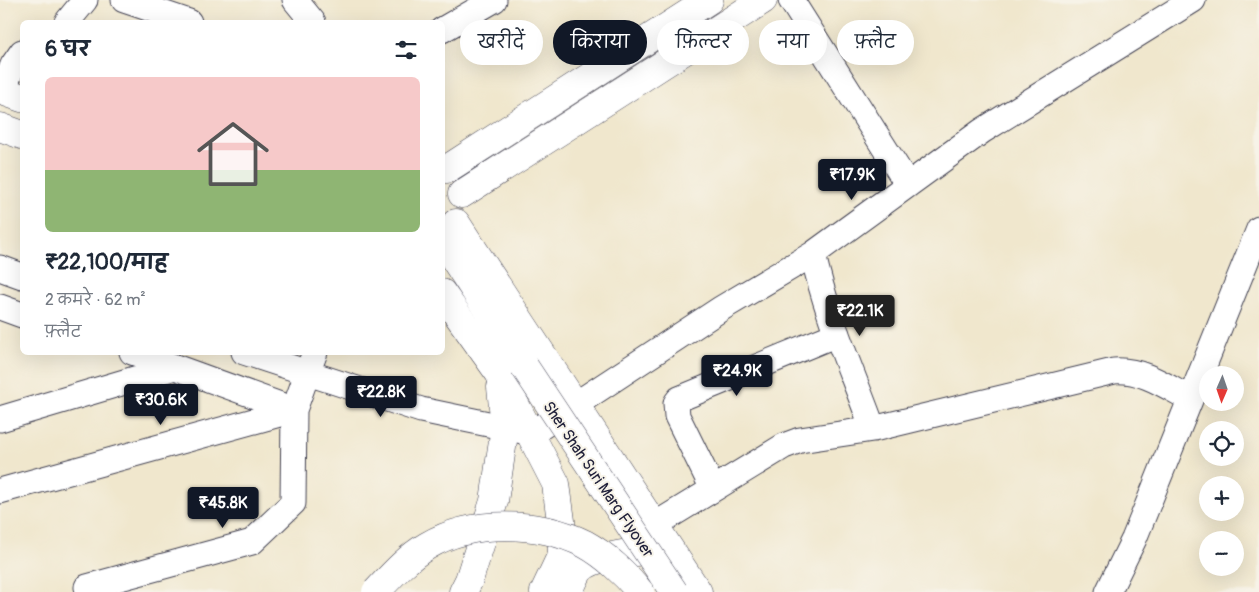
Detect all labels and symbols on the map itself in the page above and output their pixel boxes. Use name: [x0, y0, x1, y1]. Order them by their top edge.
pin: ₹17.9K: [811, 158, 893, 201]
pin: ₹22.1K: [819, 294, 901, 337]
pin: ₹24.9K: [696, 354, 778, 397]
north arrow: [1199, 366, 1244, 411]
pin: ₹22.8K: [340, 376, 422, 418]
pin: ₹30.6K: [120, 384, 202, 426]
street label: Sher Shah Suri Marg Flyover: [538, 398, 658, 562]
pin: ₹45.8K: [182, 486, 264, 529]

